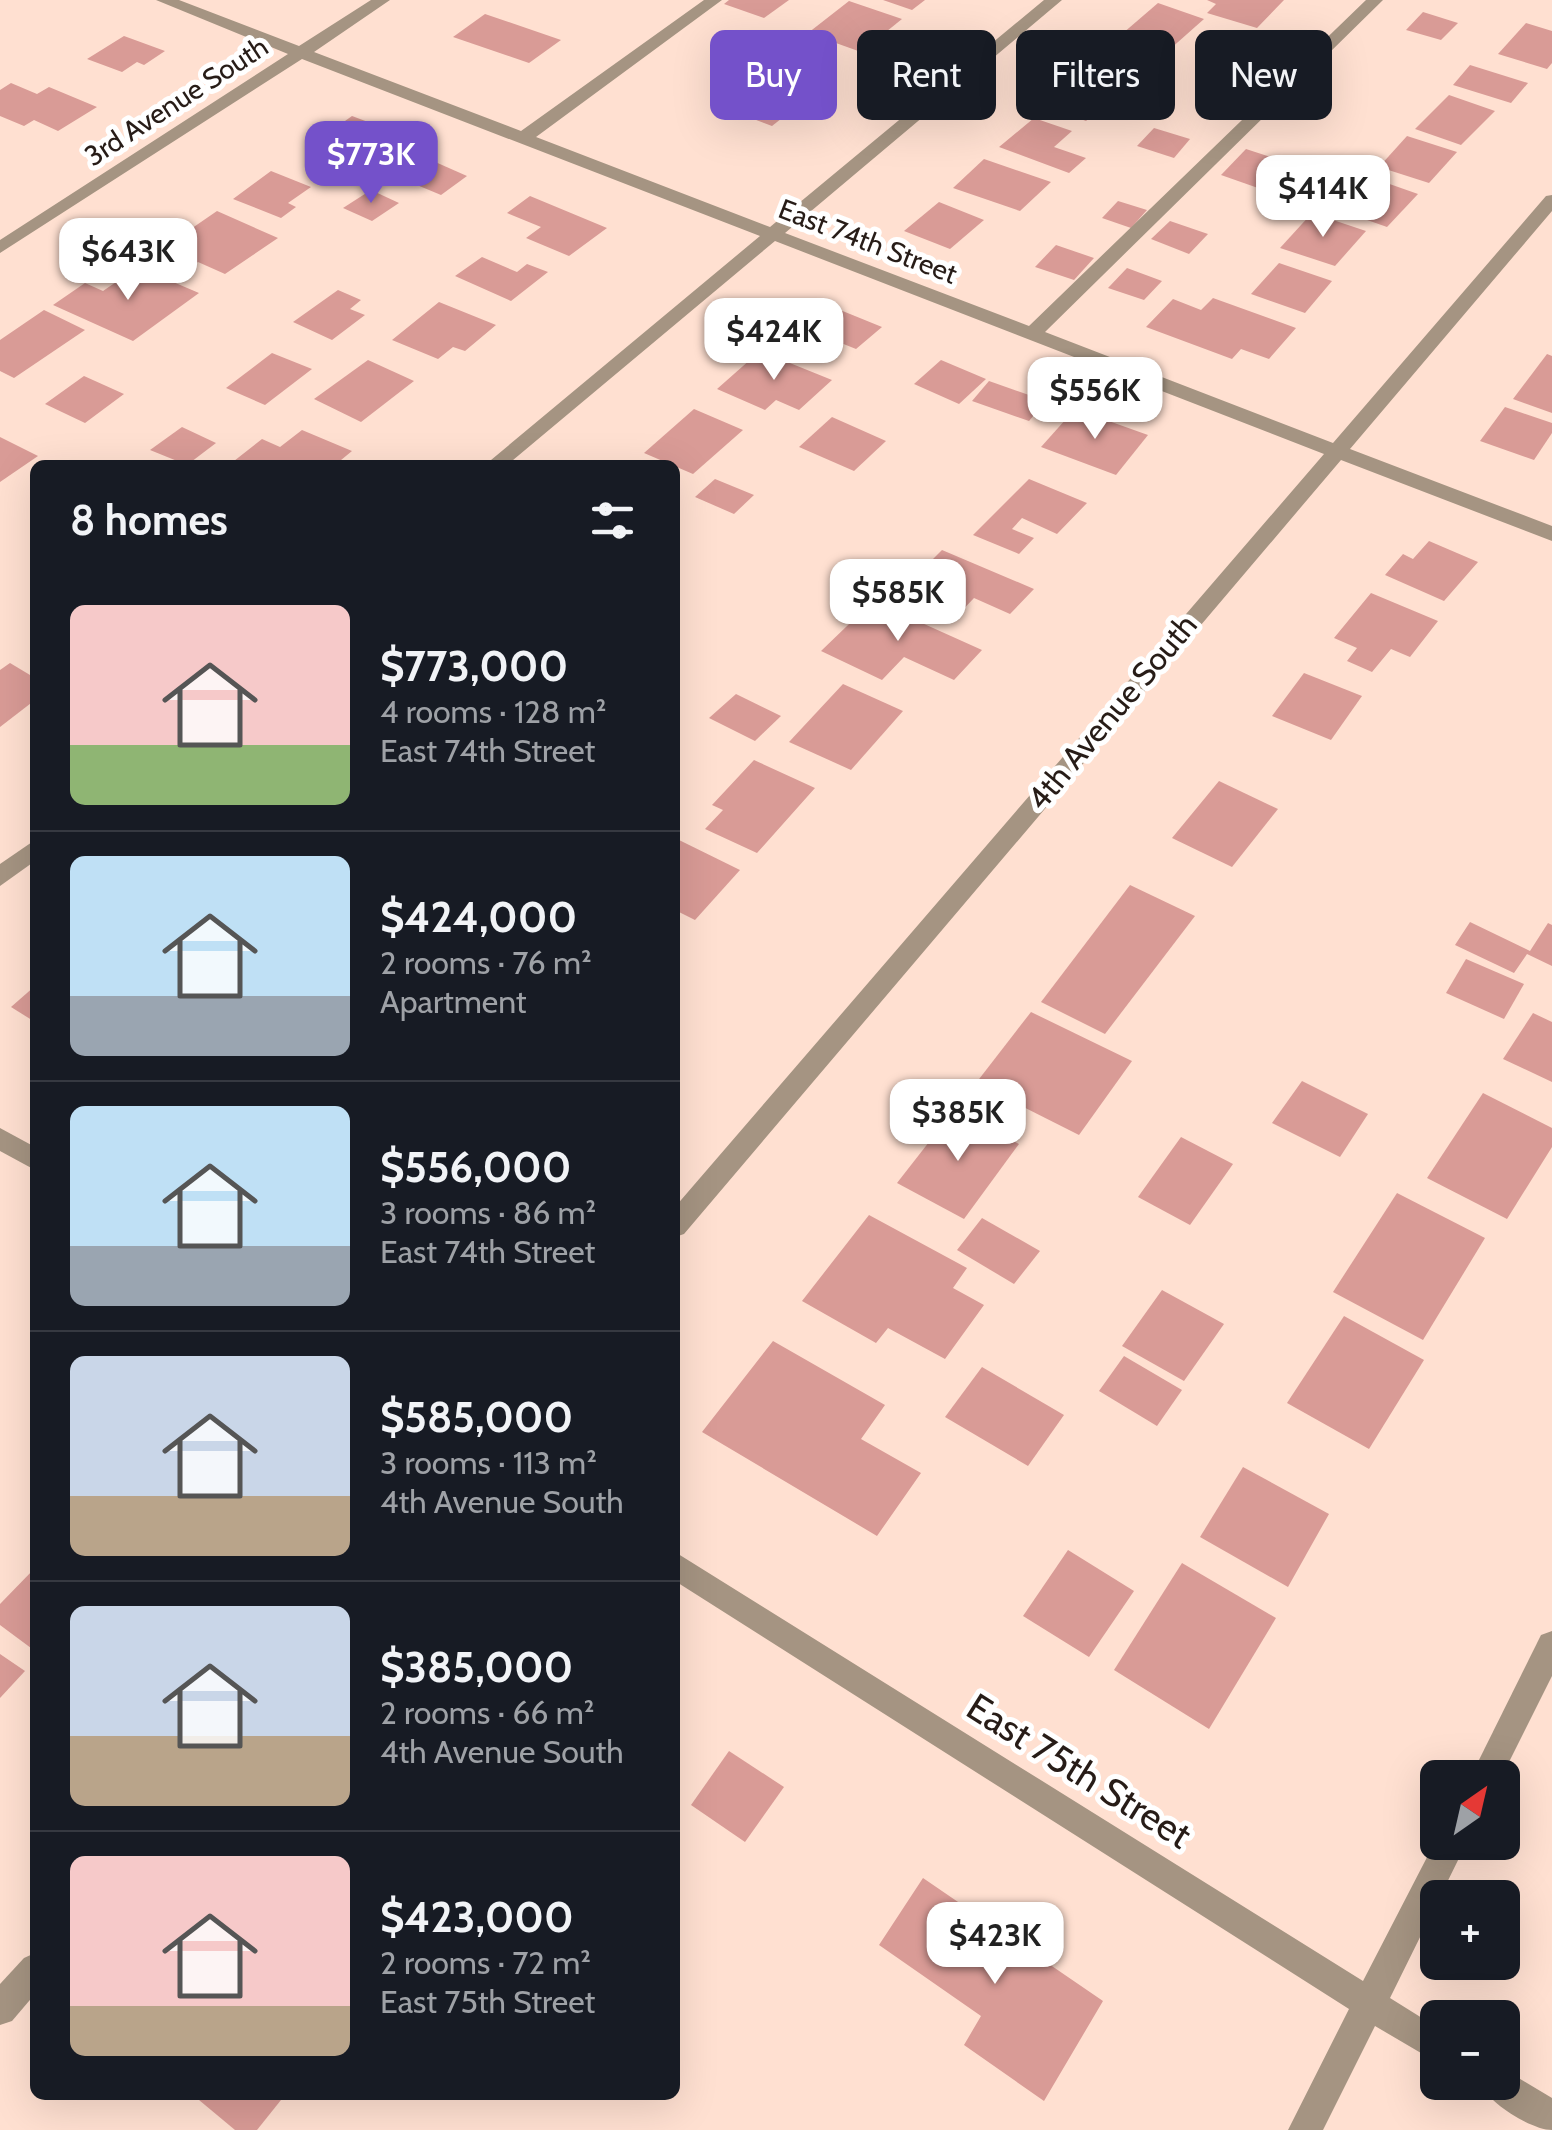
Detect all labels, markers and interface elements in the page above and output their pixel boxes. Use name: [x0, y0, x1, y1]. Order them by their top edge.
street label: 3rd Avenue South: [78, 29, 274, 173]
chip: Buy: [710, 30, 837, 120]
chip: Rent: [857, 30, 996, 120]
chip: Filters: [1016, 30, 1175, 120]
chip: New: [1195, 30, 1332, 120]
pin: $773K: [301, 121, 441, 206]
text: $773K: [327, 134, 415, 173]
pin: $414K: [1253, 155, 1393, 240]
text: $414K: [1278, 168, 1368, 207]
street label: East 74th Street: [774, 191, 962, 291]
pin: $643K: [58, 218, 198, 303]
text: $643K: [81, 231, 175, 270]
pin: $424K: [704, 298, 844, 383]
text: $424K: [726, 311, 822, 350]
pin: $556K: [1025, 357, 1165, 442]
text: $556K: [1050, 370, 1140, 409]
icon: filters: [585, 493, 640, 548]
text: 8 homes: [70, 494, 228, 546]
pin: $585K: [828, 559, 968, 644]
text: $585K: [852, 572, 944, 611]
street label: 4th Avenue South: [1018, 606, 1205, 818]
text: $773,000: [380, 640, 568, 692]
icon: home: [150, 645, 270, 765]
text: 4 rooms · 128 m²: [380, 692, 606, 731]
text: East 74th Street: [380, 731, 595, 770]
text: $424,000: [380, 891, 577, 943]
icon: home: [150, 896, 270, 1016]
text: 2 rooms · 76 m²: [380, 943, 592, 982]
text: Apartment: [380, 982, 527, 1021]
pin: $385K: [888, 1079, 1028, 1164]
text: $385K: [912, 1092, 1004, 1131]
text: $556,000: [380, 1141, 571, 1193]
icon: home: [150, 1146, 270, 1266]
text: 3 rooms · 86 m²: [380, 1193, 596, 1232]
text: East 74th Street: [380, 1232, 595, 1271]
text: $585,000: [380, 1391, 573, 1443]
icon: home: [150, 1396, 270, 1516]
text: 3 rooms · 113 m²: [380, 1443, 597, 1482]
text: 4th Avenue South: [380, 1482, 624, 1521]
text: $385,000: [380, 1641, 573, 1693]
icon: home: [150, 1646, 270, 1766]
street label: East 75th Street: [958, 1683, 1200, 1858]
text: 2 rooms · 66 m²: [380, 1693, 594, 1732]
text: 4th Avenue South: [380, 1732, 624, 1771]
north arrow: [1420, 1760, 1520, 1860]
map controls: [1420, 1760, 1520, 2100]
button: +: [1420, 1880, 1520, 1980]
text: $423,000: [380, 1891, 574, 1943]
icon: home: [150, 1896, 270, 2016]
pin: $423K: [925, 1902, 1065, 1987]
text: $423K: [949, 1915, 1041, 1954]
text: 2 rooms · 72 m²: [380, 1943, 591, 1982]
text: East 75th Street: [380, 1982, 595, 2021]
button: −: [1420, 2000, 1520, 2100]

